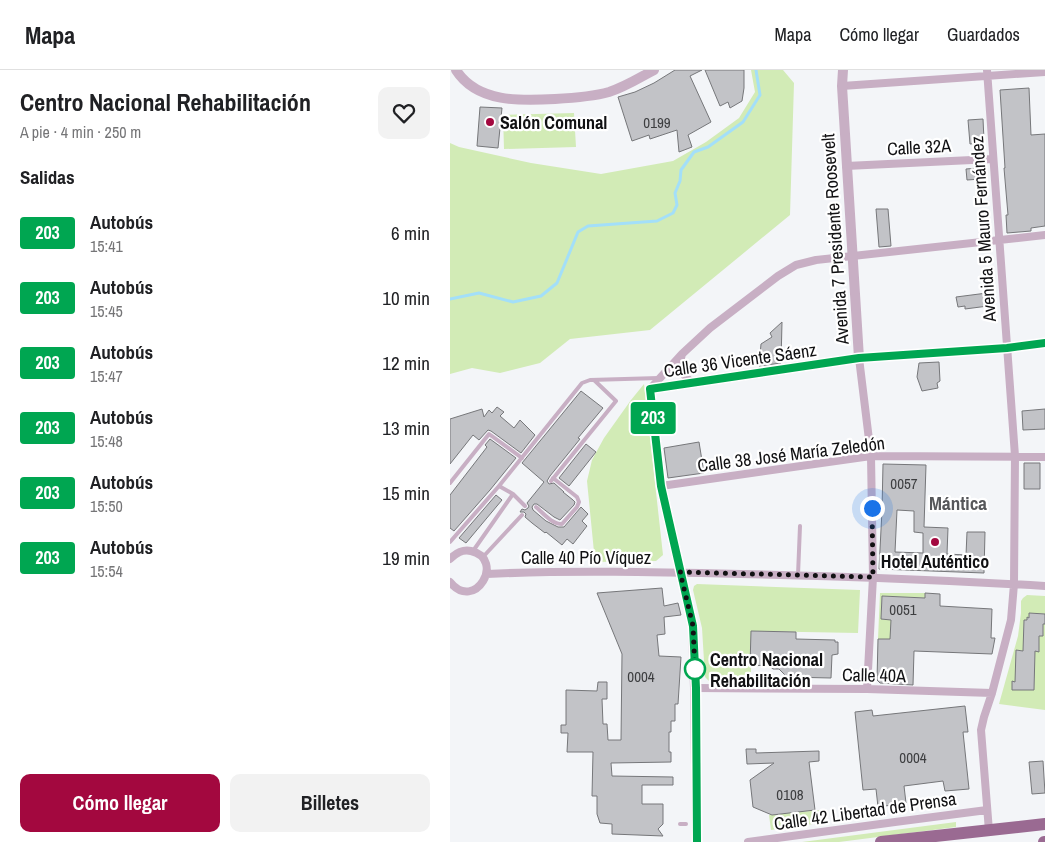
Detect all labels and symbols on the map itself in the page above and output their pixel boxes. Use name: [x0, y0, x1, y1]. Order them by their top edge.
place label: Salón Comunal: [500, 110, 607, 135]
house number: 0199: [643, 112, 671, 133]
marker: Salón Comunal: [484, 116, 496, 128]
street label: Avenida 7 Presidente Roosevelt: [815, 133, 855, 346]
street label: Calle 32A: [886, 133, 952, 161]
street label: Avenida 5 Mauro Fernández: [964, 135, 1002, 324]
street label: Calle 36 Vicente Sáenz: [662, 337, 818, 383]
line badge: 203: [624, 402, 682, 434]
street label: Calle 38 José María Zeledón: [696, 430, 886, 478]
house number: 0057: [890, 473, 918, 494]
district label: Mántica: [929, 490, 987, 516]
your location: [860, 496, 885, 521]
marker: Hotel Auténtico: [929, 536, 941, 548]
street label: Calle 40 Pío Víquez: [521, 545, 651, 570]
place label: Hotel Auténtico: [881, 549, 989, 574]
house number: 0051: [889, 599, 917, 620]
place label: Centro Nacional Rehabilitación: [710, 647, 823, 693]
marker: Centro Nacional Rehabilitación: [684, 658, 706, 680]
street label: Calle 40A: [842, 662, 906, 688]
house number: 0004: [627, 666, 655, 687]
house number: 0004: [899, 747, 927, 768]
house number: 0108: [776, 784, 804, 805]
street label: Calle 42 Libertad de Prensa: [772, 786, 958, 836]

